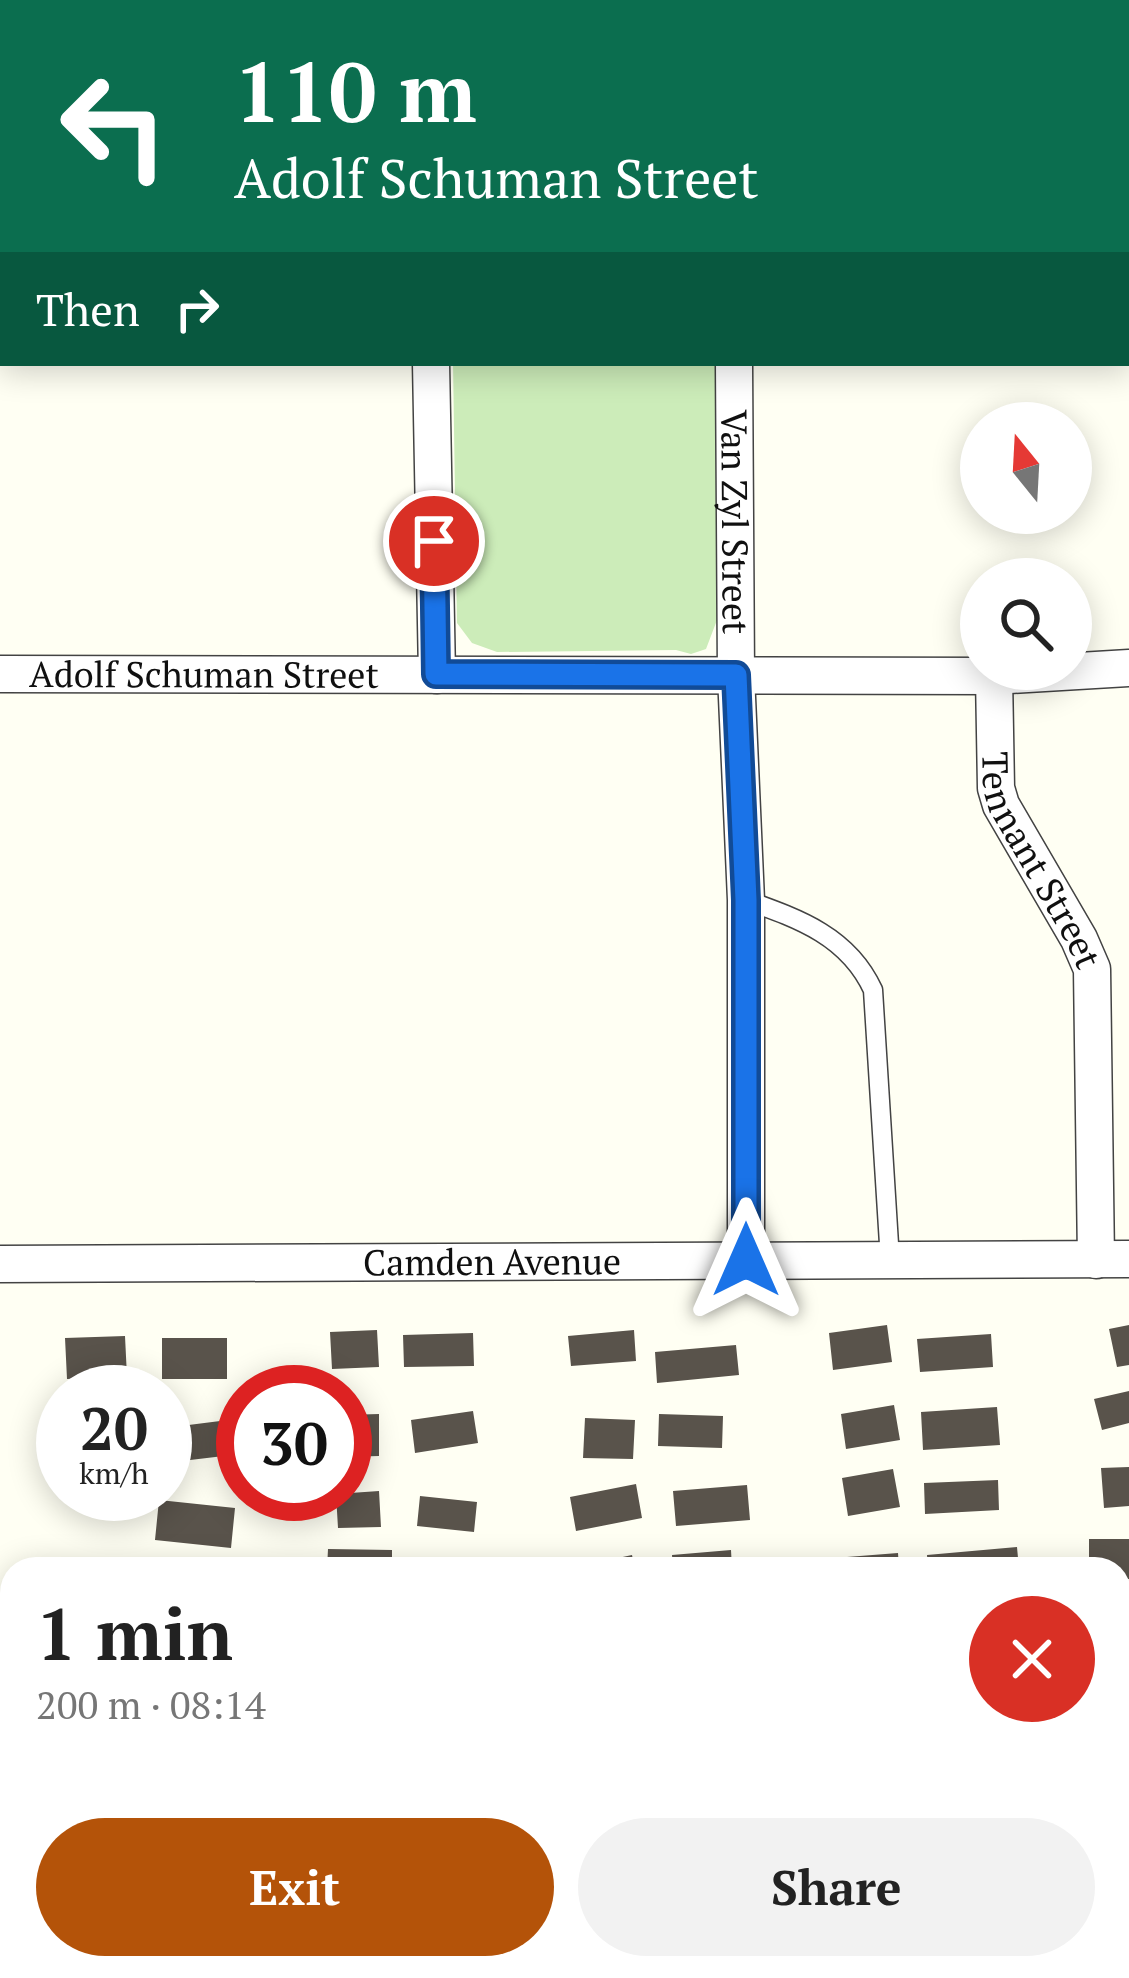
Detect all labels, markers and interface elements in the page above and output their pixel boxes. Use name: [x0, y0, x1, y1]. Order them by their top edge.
text: 110 m: [234, 35, 477, 146]
icon: left: [36, 48, 192, 204]
text: Adolf Schuman Street: [234, 142, 759, 213]
icon: right: [164, 276, 230, 342]
text: Then: [36, 279, 140, 339]
north arrow: [960, 402, 1092, 534]
map controls: [960, 402, 1092, 690]
street label: Van Zyl Street: [711, 409, 760, 635]
pin: [383, 490, 485, 592]
icon: arrive: [401, 508, 467, 574]
button: search: [960, 558, 1092, 690]
street label: Adolf Schuman Street: [29, 650, 379, 698]
street label: Tennant Street: [972, 751, 1113, 975]
position arrow: [683, 1197, 809, 1323]
street label: Camden Avenue: [363, 1237, 621, 1285]
speed limit sign: 30: [216, 1365, 372, 1521]
text: 20: [80, 1388, 148, 1467]
text: km/h: [79, 1453, 149, 1493]
text: 1 min: [36, 1585, 233, 1681]
button: close: [969, 1596, 1095, 1722]
text: 200 m · 08:14: [36, 1678, 266, 1730]
button: Exit: [36, 1818, 554, 1956]
button: Share: [578, 1818, 1095, 1956]

